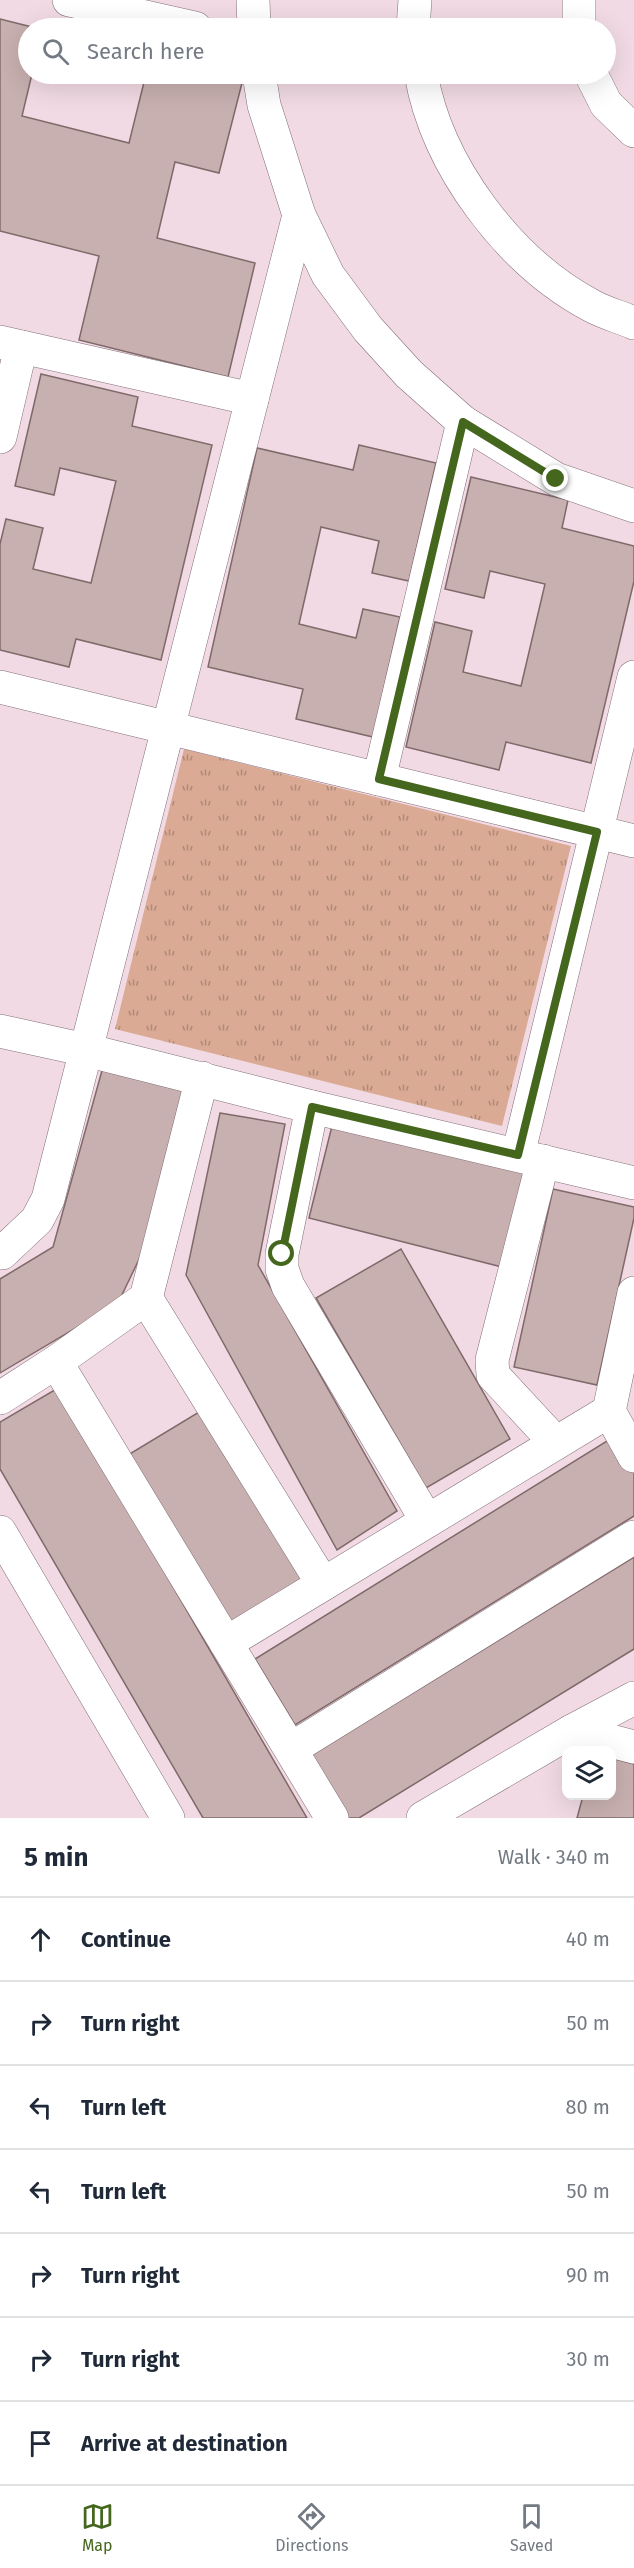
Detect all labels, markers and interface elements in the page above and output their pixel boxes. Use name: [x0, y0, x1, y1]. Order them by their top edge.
search box: [18, 18, 616, 84]
icon: search: [39, 35, 72, 68]
text: Search here: [87, 38, 205, 65]
route end: [542, 465, 568, 491]
route start: [268, 1240, 294, 1266]
map controls: [562, 1746, 616, 1800]
button: layers: [562, 1746, 616, 1800]
text: 5 min: [24, 1842, 88, 1873]
text: Walk · 340 m: [498, 1845, 610, 1869]
icon: ahead: [24, 1923, 57, 1956]
text: Continue: [81, 1926, 171, 1953]
text: 40 m: [566, 1927, 610, 1951]
icon: right: [24, 2007, 57, 2040]
text: Turn right: [81, 2010, 180, 2037]
text: 50 m: [566, 2011, 610, 2035]
icon: left: [24, 2091, 57, 2124]
text: Turn left: [81, 2094, 166, 2121]
text: 80 m: [565, 2095, 610, 2119]
icon: left: [24, 2175, 57, 2208]
text: Turn left: [81, 2178, 166, 2205]
text: 50 m: [566, 2179, 610, 2203]
icon: right: [24, 2259, 57, 2292]
text: Turn right: [81, 2262, 180, 2289]
text: 90 m: [566, 2263, 610, 2287]
icon: right: [24, 2343, 57, 2376]
text: Turn right: [81, 2346, 180, 2373]
text: 30 m: [566, 2347, 610, 2371]
icon: arrive: [24, 2427, 57, 2460]
text: Arrive at destination: [81, 2430, 288, 2457]
tab: Map: [81, 2500, 114, 2555]
tab: Directions: [275, 2500, 349, 2555]
tab: Saved: [510, 2500, 553, 2555]

